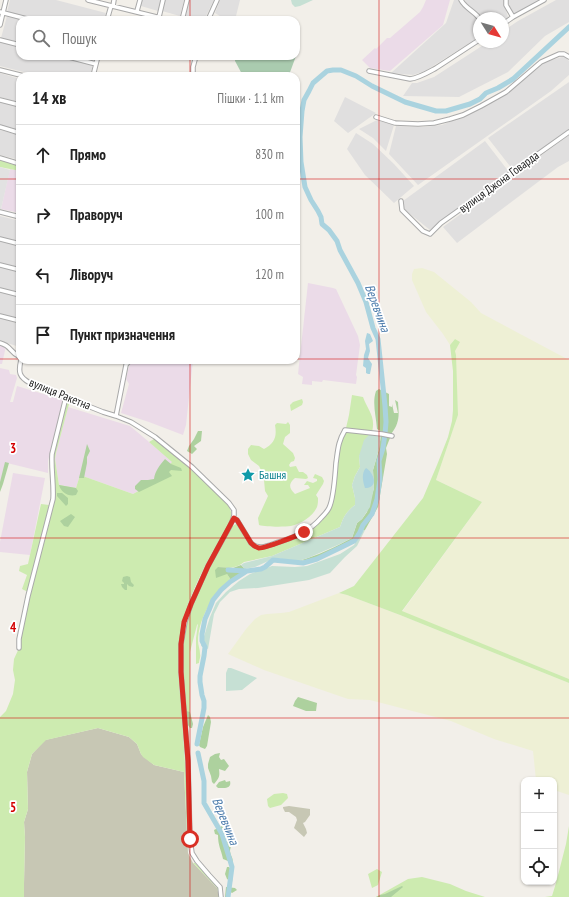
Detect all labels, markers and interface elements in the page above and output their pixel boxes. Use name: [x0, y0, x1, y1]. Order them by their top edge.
north arrow: [473, 12, 509, 48]
search box: [16, 16, 300, 60]
icon: search: [30, 27, 52, 49]
text: Пошук: [62, 29, 97, 48]
text: 14 хв: [32, 87, 66, 109]
text: Пішки · 1.1 km: [217, 90, 284, 107]
icon: ahead: [32, 144, 54, 166]
text: Прямо: [70, 145, 106, 164]
text: 830 m: [255, 146, 284, 163]
street label: вулиця Джона Говарда: [456, 147, 542, 216]
icon: right: [32, 204, 54, 226]
text: Праворуч: [70, 205, 123, 224]
text: 100 m: [255, 206, 284, 223]
icon: left: [32, 264, 54, 286]
text: Ліворуч: [70, 265, 113, 284]
text: 120 m: [255, 266, 284, 283]
water label: Веревчина: [361, 282, 394, 335]
icon: arrive: [32, 324, 54, 346]
text: Пункт призначення: [70, 325, 175, 344]
street label: вулиця Ракетна: [27, 374, 93, 413]
text: 3: [10, 440, 16, 457]
place icon: Башня: [240, 467, 256, 483]
place label: Башня: [259, 467, 286, 482]
route end: [295, 523, 313, 541]
text: 4: [10, 619, 17, 636]
map controls: [521, 777, 557, 885]
button: +: [521, 777, 557, 813]
water label: Веревчина: [208, 795, 243, 848]
text: 5: [10, 799, 16, 816]
button: −: [521, 813, 557, 849]
route start: [181, 830, 199, 848]
button: locate: [521, 849, 557, 885]

